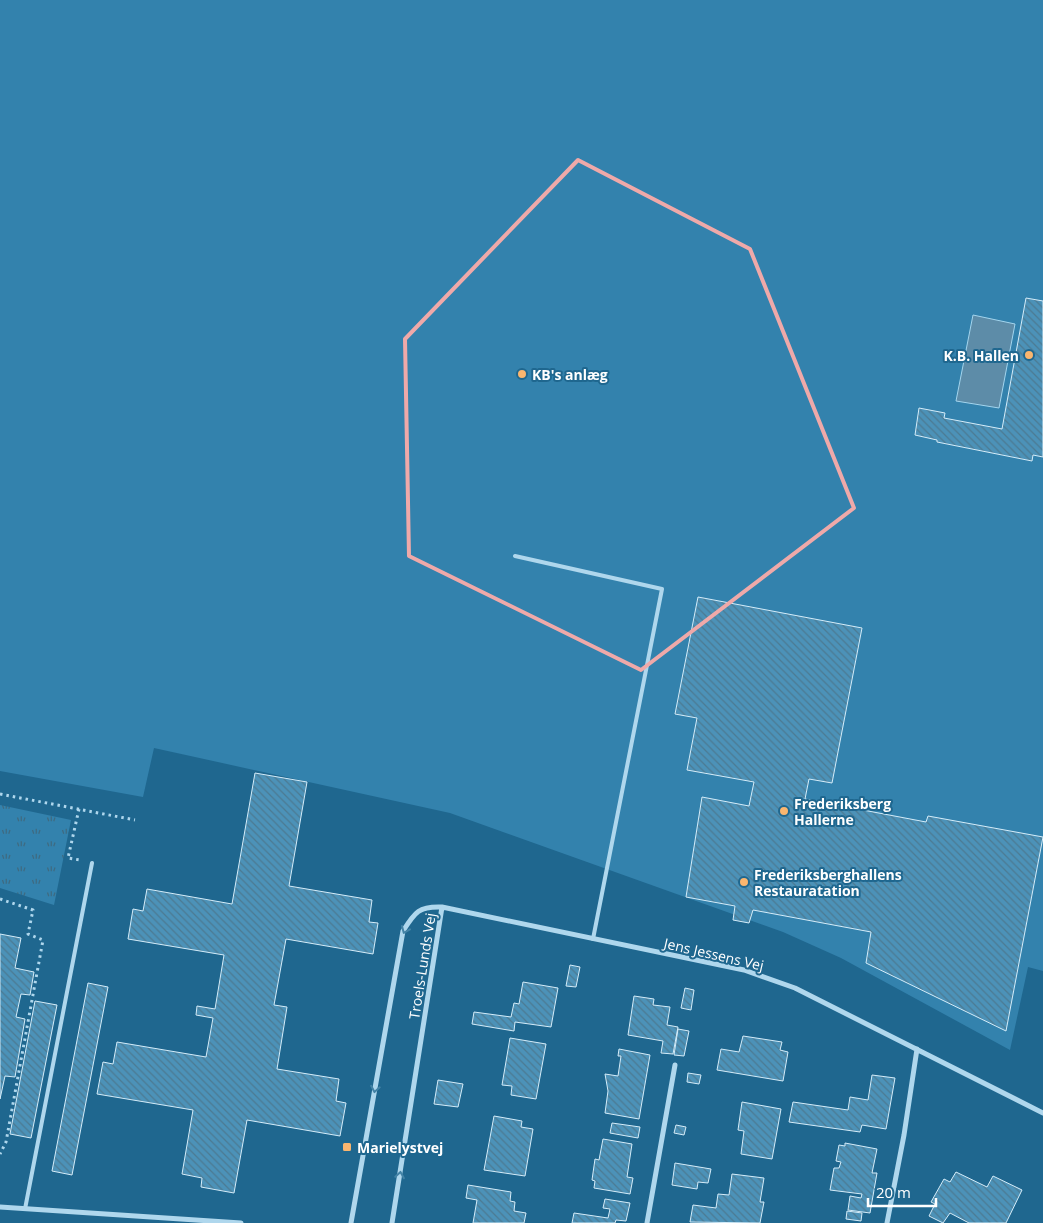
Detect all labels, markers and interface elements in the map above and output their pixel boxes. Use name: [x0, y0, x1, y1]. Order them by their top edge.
place label: K.B. Hallen: [943, 346, 1019, 365]
marker: K.B. Hallen: [1023, 349, 1035, 361]
place label: KB's anlæg: [532, 365, 608, 384]
marker: KB's anlæg: [516, 368, 528, 380]
place label: Frederiksberg Hallerne: [794, 794, 891, 829]
marker: Frederiksberg Hallerne: [778, 805, 790, 817]
place label: Frederiksberghallens Restauratation: [754, 865, 902, 900]
marker: Frederiksberghallens Restauratation: [738, 876, 750, 888]
street label: Troels-Lunds Vej: [404, 911, 440, 1021]
one-way arrow: [401, 925, 412, 934]
street label: Jens Jessens Vej: [660, 933, 766, 975]
one-way arrow: [370, 1085, 380, 1094]
place label: Marielystvej: [357, 1138, 443, 1157]
marker: Marielystvej: [341, 1141, 353, 1153]
one-way arrow: [394, 1170, 404, 1179]
scale bar: [868, 1176, 936, 1208]
text: 20 m: [876, 1182, 911, 1202]

